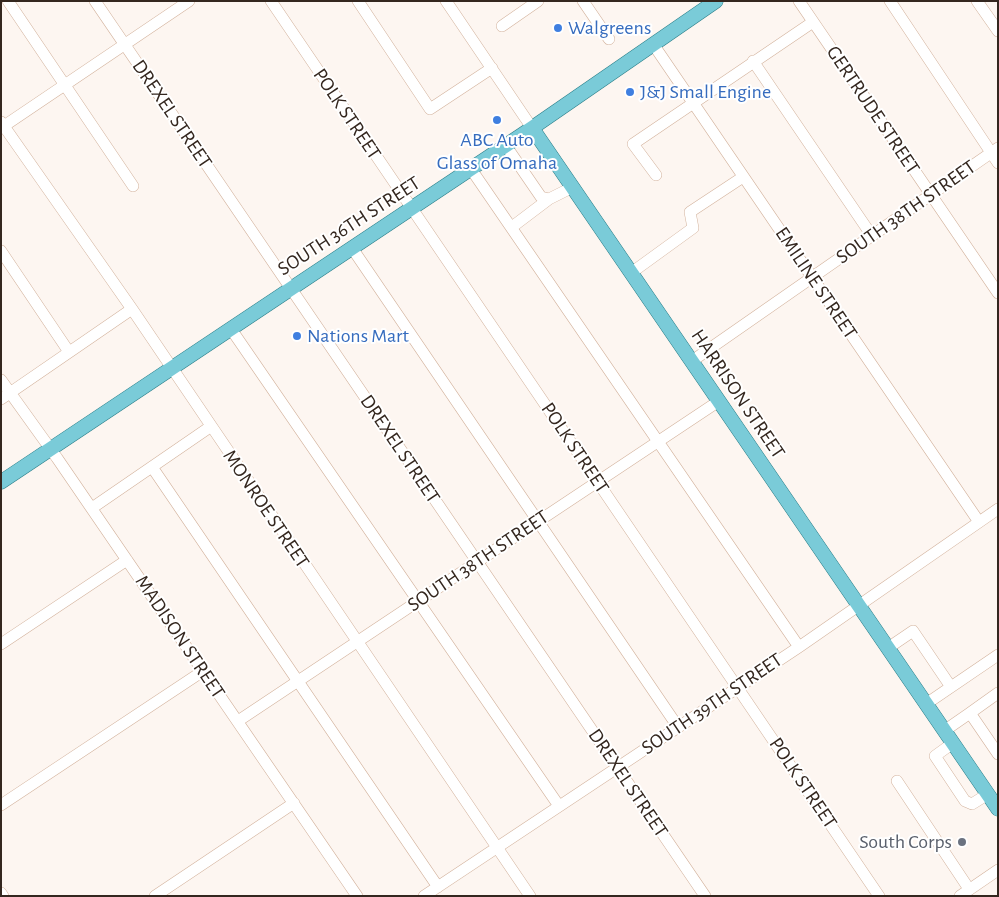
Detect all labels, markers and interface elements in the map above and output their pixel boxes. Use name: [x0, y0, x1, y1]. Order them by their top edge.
place label: Walgreens: [568, 16, 651, 40]
marker: Walgreens: [552, 22, 564, 34]
street label: GERTRUDE STREET: [821, 41, 925, 179]
street label: DREXEL STREET: [127, 55, 217, 173]
street label: POLK STREET: [308, 64, 386, 164]
place label: J&J Small Engine: [640, 80, 771, 104]
marker: J&J Small Engine: [624, 86, 636, 98]
marker: ABC Auto Glass of Omaha: [491, 114, 503, 126]
place label: ABC Auto Glass of Omaha: [437, 128, 557, 175]
street label: SOUTH 38TH STREET: [832, 155, 980, 269]
street label: SOUTH 36TH STREET: [273, 171, 425, 281]
street label: EMILINE STREET: [770, 222, 862, 344]
place label: Nations Mart: [307, 324, 409, 348]
street label: HARRISON STREET: [686, 325, 790, 463]
marker: Nations Mart: [291, 330, 303, 342]
street label: DREXEL STREET: [355, 390, 445, 508]
street label: POLK STREET: [536, 398, 614, 498]
street label: MONROE STREET: [218, 445, 314, 573]
street label: SOUTH 38TH STREET: [403, 505, 553, 617]
street label: MADISON STREET: [130, 571, 230, 703]
street label: SOUTH 39TH STREET: [637, 648, 787, 760]
street label: DREXEL STREET: [583, 724, 673, 842]
street label: POLK STREET: [764, 733, 842, 833]
place label: South Corps: [859, 830, 952, 854]
marker: South Corps: [956, 836, 968, 848]

